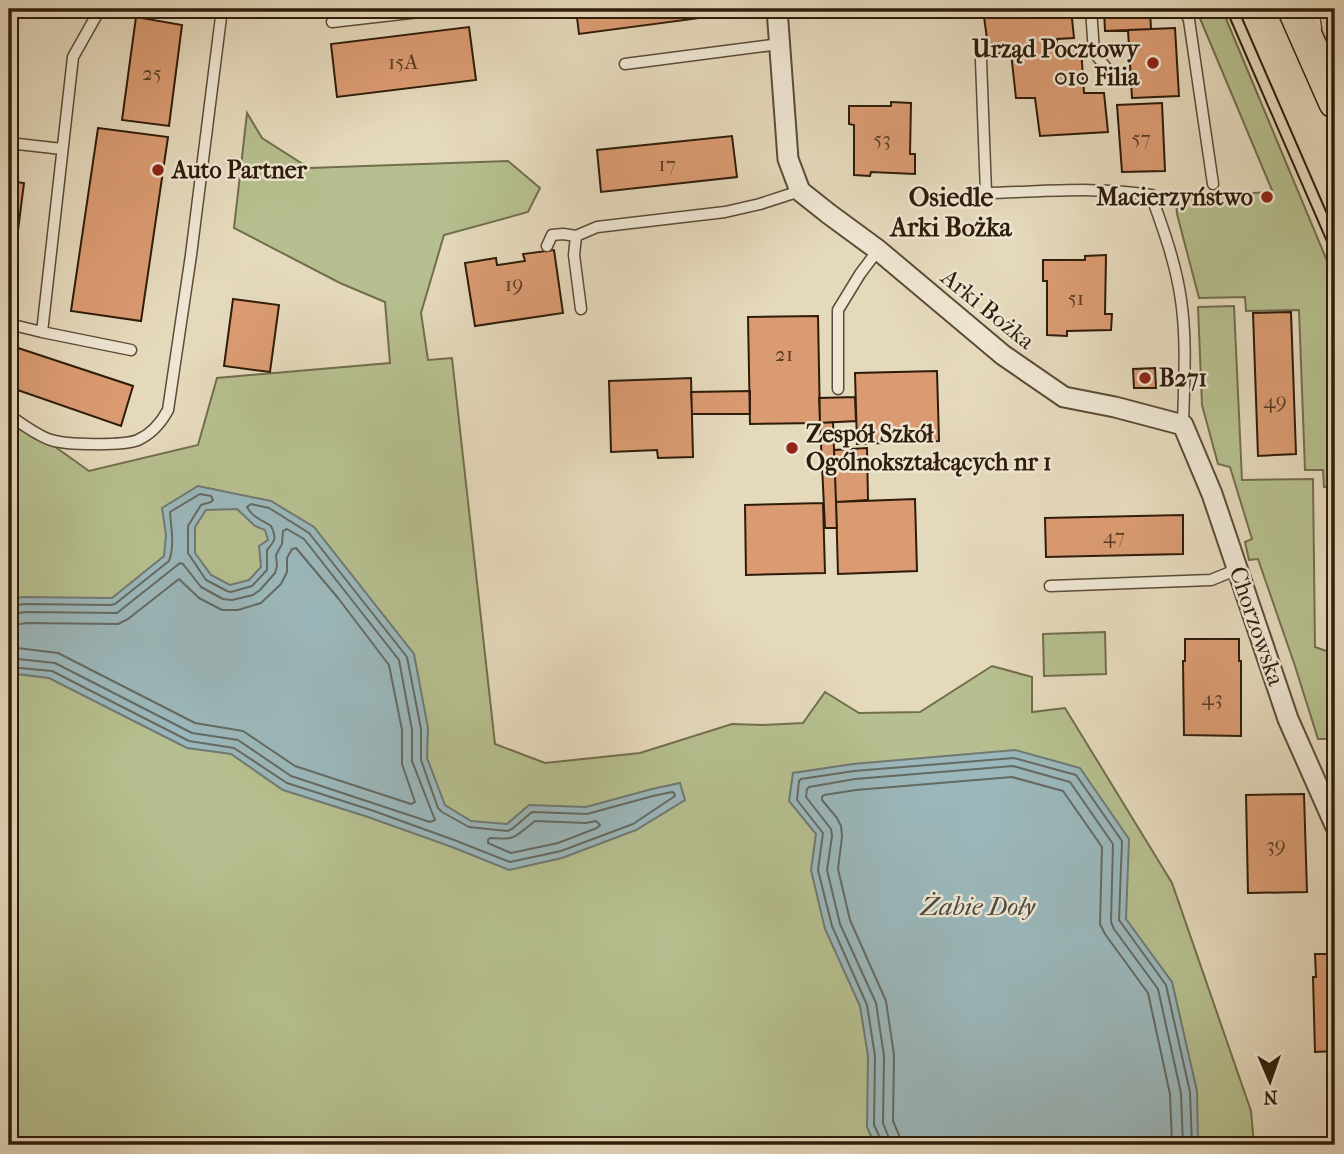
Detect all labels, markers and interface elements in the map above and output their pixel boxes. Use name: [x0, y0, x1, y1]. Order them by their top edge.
place label: Urząd Pocztowy 010 Filia: [971, 35, 1140, 91]
house number: 15A: [388, 50, 418, 74]
marker: Urząd Pocztowy 010 Filia: [1145, 55, 1161, 71]
house number: 25: [142, 61, 162, 85]
house number: 57: [1131, 126, 1151, 150]
house number: 53: [873, 127, 891, 151]
house number: 17: [658, 152, 676, 176]
place label: Auto Partner: [170, 156, 308, 184]
marker: Auto Partner: [150, 162, 166, 178]
district label: Osiedle Arki Bożka: [888, 182, 1013, 243]
place label: Macierzyństwo: [1096, 183, 1253, 211]
marker: Macierzyństwo: [1259, 189, 1275, 205]
street label: Arki Bożka: [935, 262, 1041, 356]
house number: 19: [505, 272, 523, 296]
house number: 51: [1068, 286, 1084, 310]
house number: 21: [775, 342, 793, 366]
place label: B271: [1159, 364, 1207, 392]
marker: B271: [1137, 370, 1153, 386]
house number: 49: [1263, 389, 1287, 413]
place label: Zespół Szkół Ogólnokształcących nr 1: [806, 420, 1052, 477]
marker: Zespół Szkół Ogólnokształcących nr 1: [784, 440, 800, 456]
house number: 47: [1103, 524, 1125, 548]
street label: Chorzowska: [1224, 563, 1291, 690]
house number: 43: [1201, 686, 1223, 710]
house number: 39: [1266, 833, 1286, 857]
water label: Żabie Doły: [919, 891, 1036, 922]
north arrow: [1236, 1046, 1306, 1116]
text: N: [1262, 1086, 1278, 1108]

